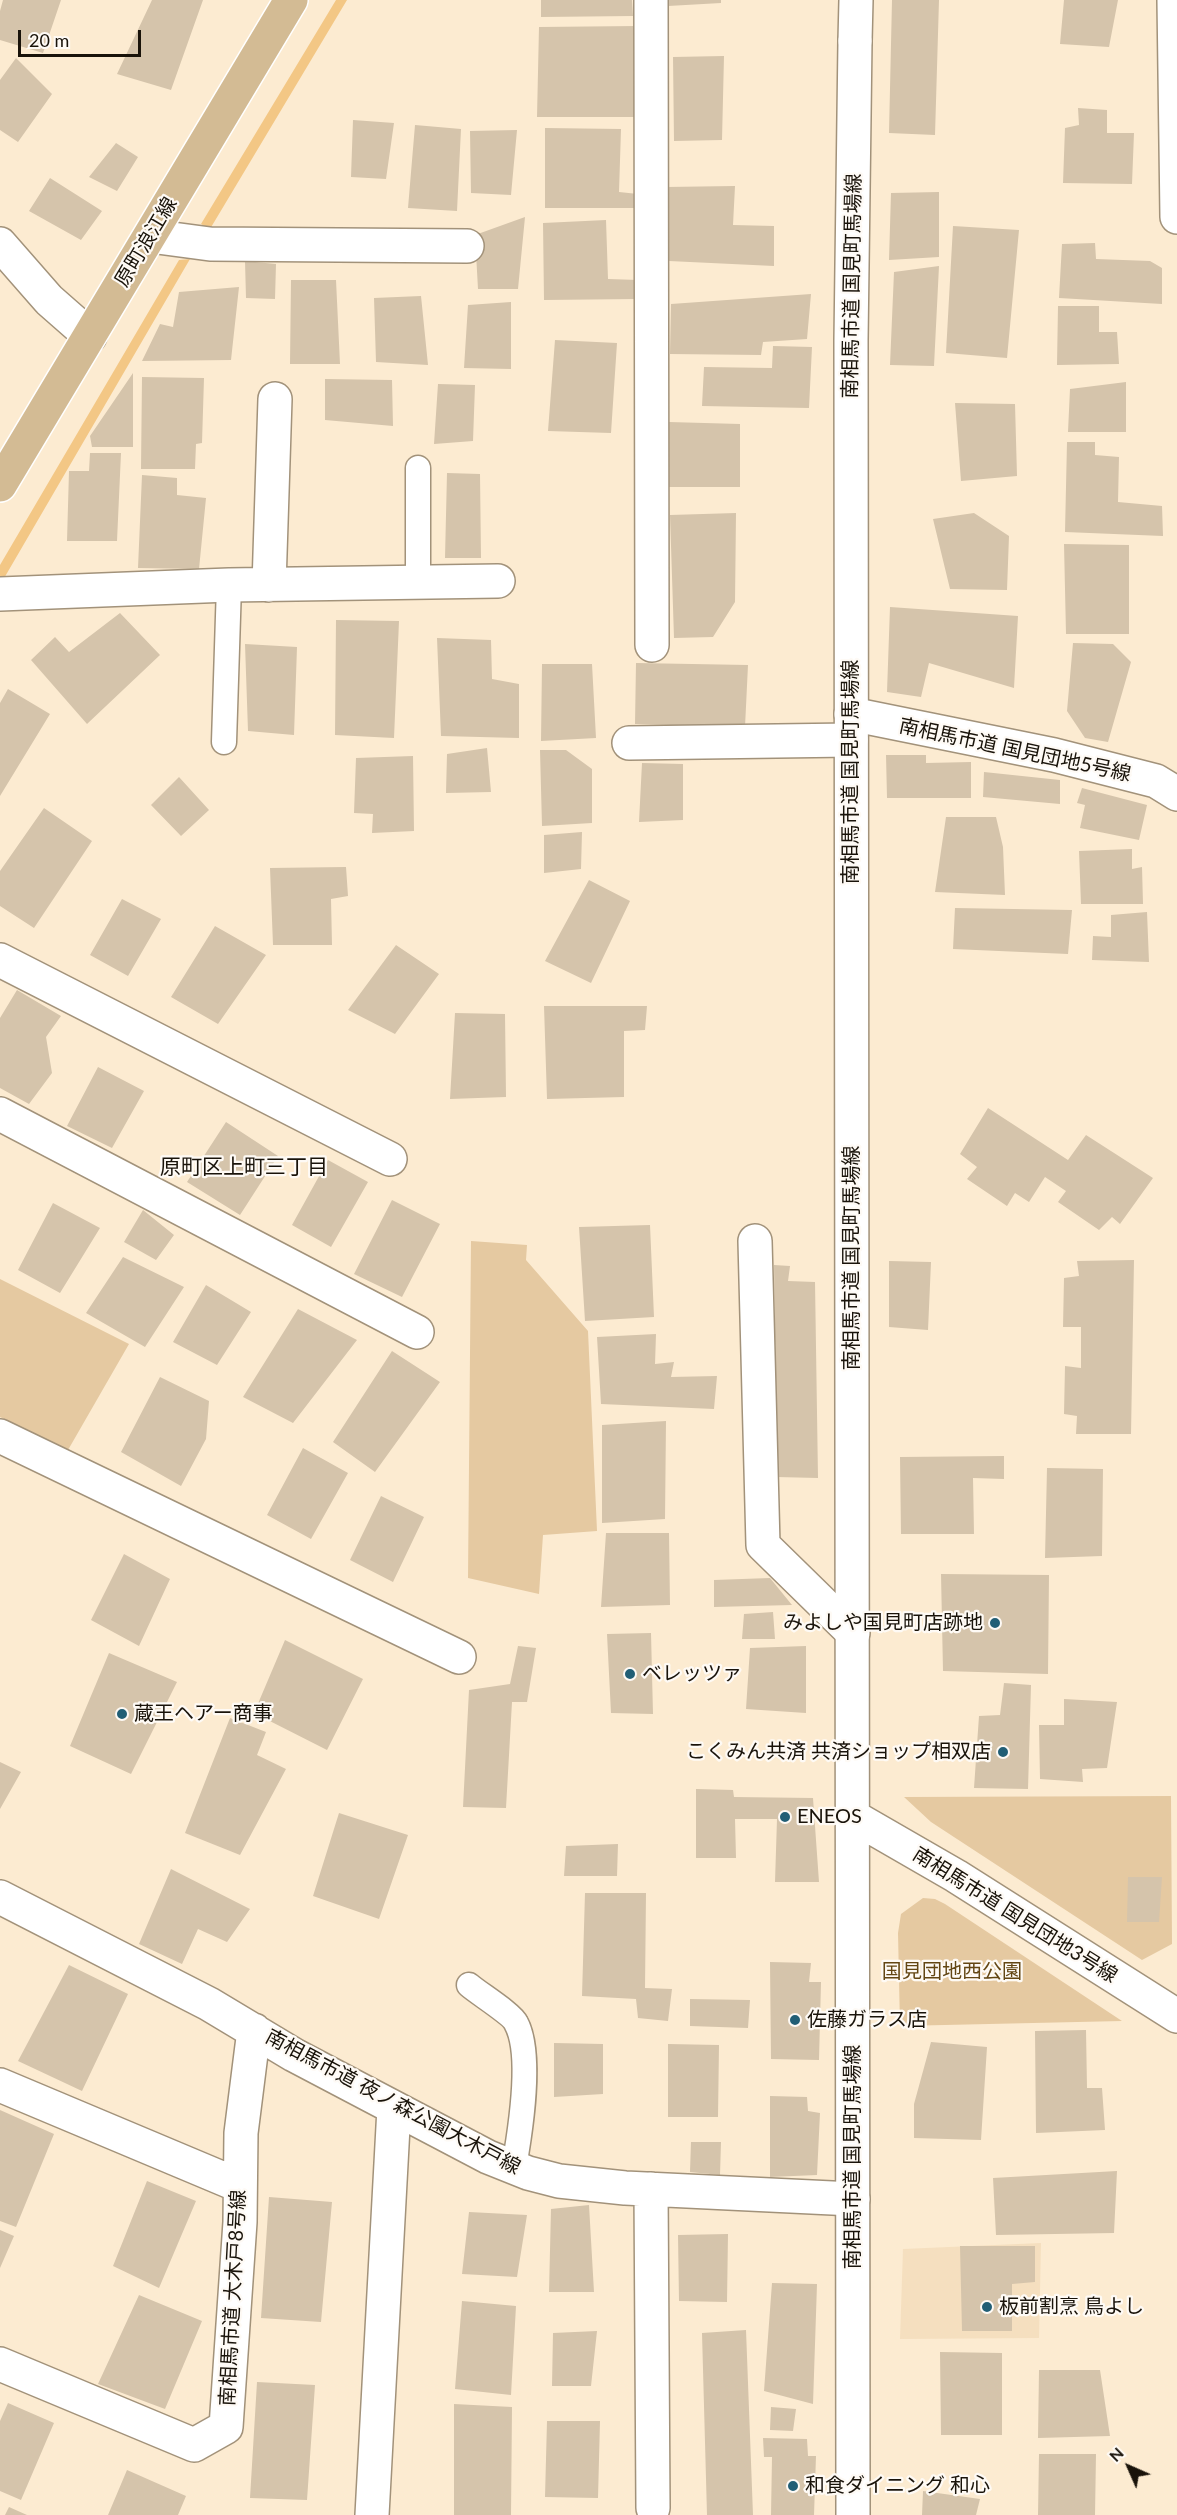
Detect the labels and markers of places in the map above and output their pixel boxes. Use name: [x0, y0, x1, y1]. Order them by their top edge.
place label: みよしや国見町店跡地: [783, 1611, 983, 1635]
marker: みよしや国見町店跡地: [988, 1616, 1002, 1630]
place label: ベレッツァ: [642, 1662, 742, 1686]
marker: ベレッツァ: [623, 1667, 637, 1681]
place label: 蔵王ヘアー商事: [134, 1702, 273, 1726]
marker: 蔵王ヘアー商事: [115, 1707, 129, 1721]
place label: こくみん共済 共済ショップ相双店: [686, 1740, 991, 1764]
marker: こくみん共済 共済ショップ相双店: [996, 1745, 1010, 1759]
place label: ENEOS: [797, 1805, 862, 1829]
marker: ENEOS: [778, 1810, 792, 1824]
place label: 佐藤ガラス店: [807, 2008, 927, 2032]
marker: 佐藤ガラス店: [788, 2013, 802, 2027]
place label: 板前割烹 鳥よし: [999, 2295, 1144, 2319]
marker: 板前割烹 鳥よし: [980, 2300, 994, 2314]
place label: 和食ダイニング 和心: [805, 2474, 990, 2498]
marker: 和食ダイニング 和心: [786, 2479, 800, 2493]

